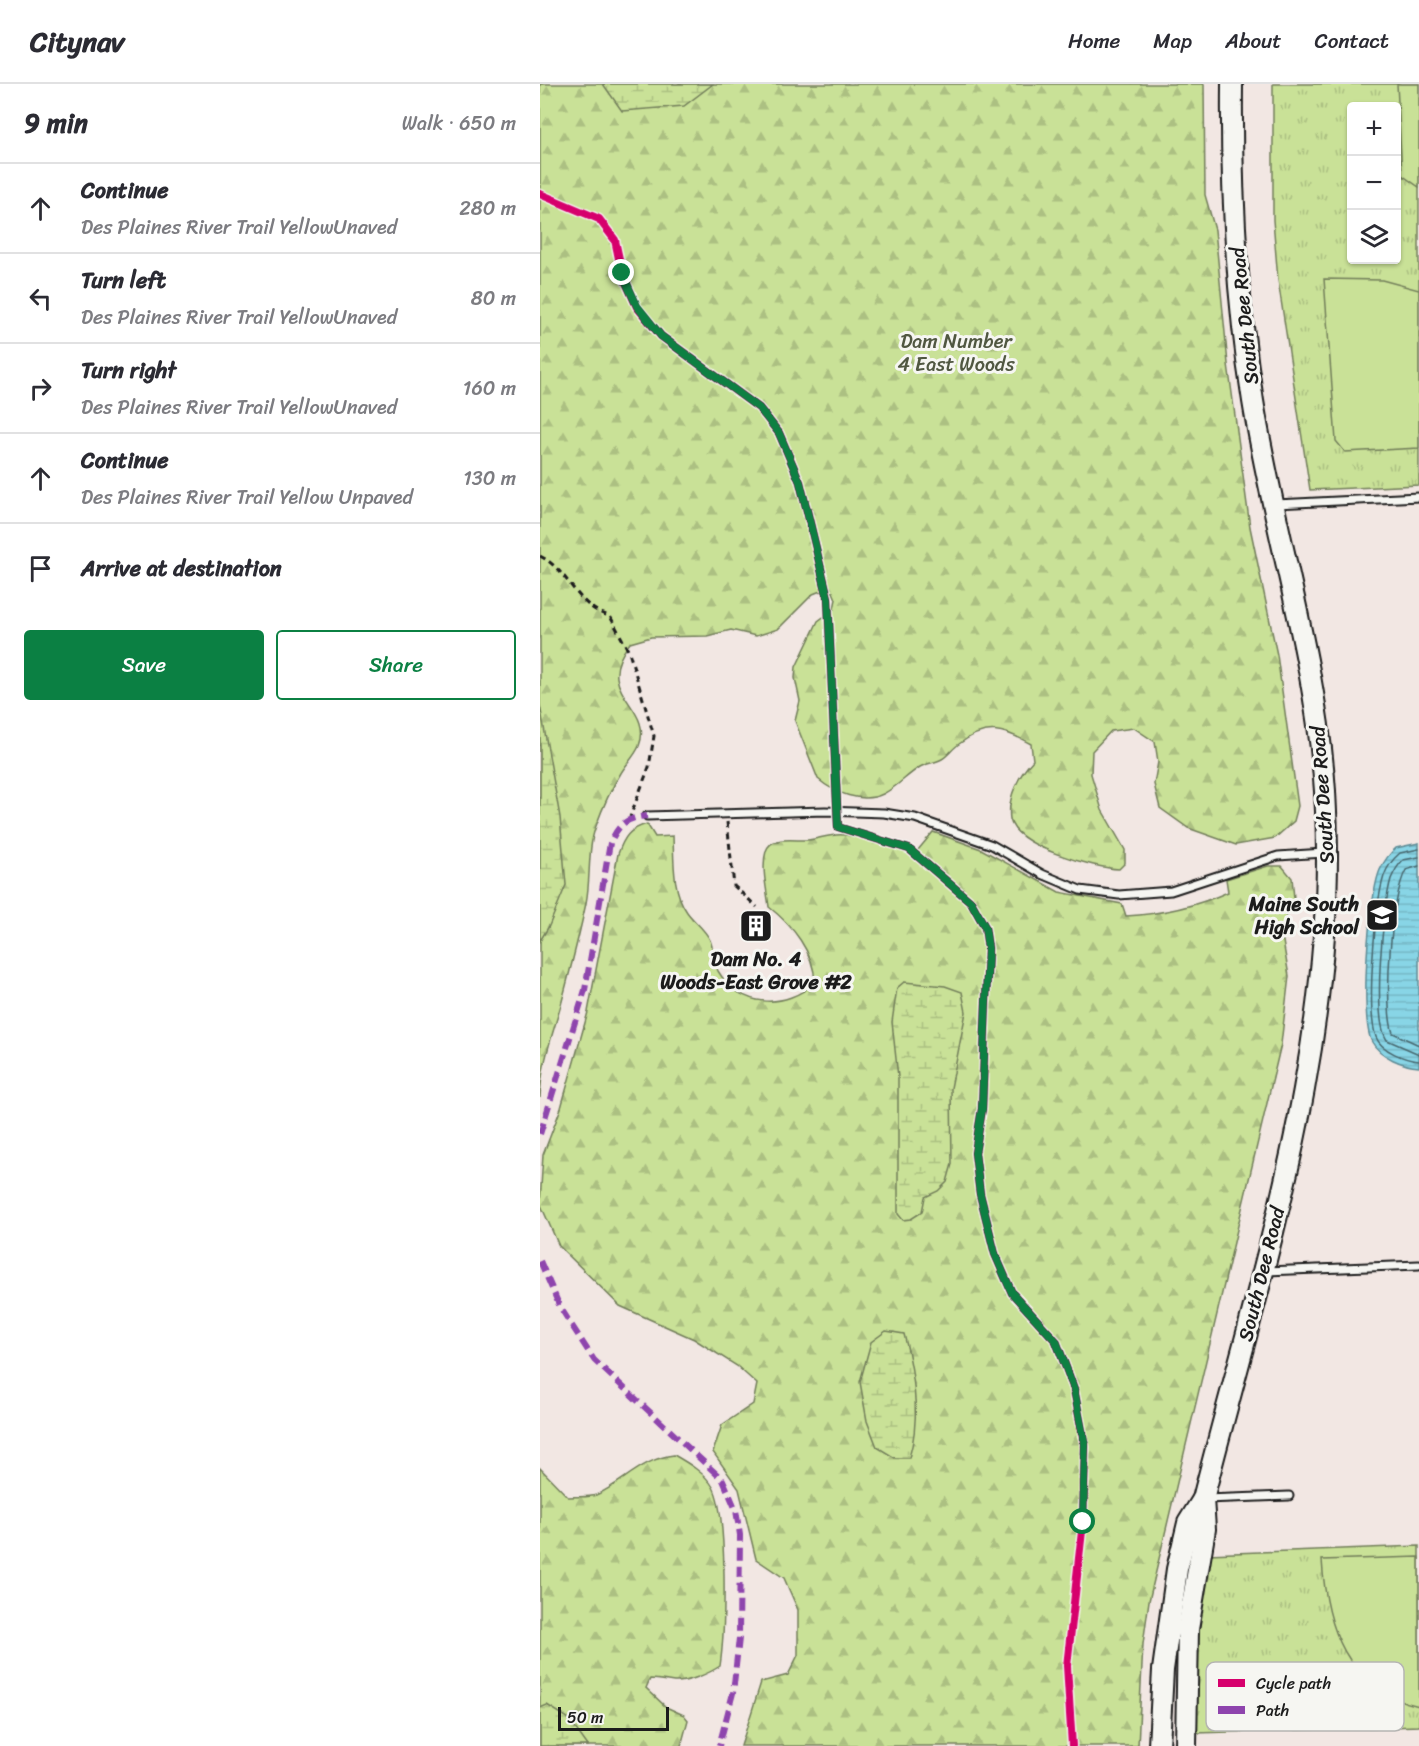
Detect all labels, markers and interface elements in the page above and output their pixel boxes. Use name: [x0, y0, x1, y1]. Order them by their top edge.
text: Citynav: [30, 17, 124, 66]
text: Home: [1068, 22, 1120, 60]
text: Map: [1153, 22, 1192, 60]
text: About: [1225, 22, 1282, 60]
text: Contact: [1315, 22, 1389, 60]
text: 9 min: [24, 100, 88, 146]
map controls: [1347, 102, 1401, 264]
button: +: [1347, 102, 1401, 156]
text: Walk · 650 m: [402, 106, 516, 141]
button: −: [1347, 156, 1401, 210]
text: Continue: [81, 171, 169, 210]
text: 280 m: [459, 191, 516, 226]
icon: ahead: [24, 192, 57, 225]
text: Des Plaines River Trail YellowUnaved: [81, 210, 397, 245]
button: layers: [1347, 210, 1401, 264]
street label: South Dee Road: [1220, 244, 1269, 386]
route end: [608, 259, 634, 285]
text: Turn left: [81, 261, 166, 300]
text: 80 m: [471, 281, 516, 316]
icon: left: [24, 282, 57, 315]
text: Des Plaines River Trail YellowUnaved: [81, 300, 397, 335]
park label: Dam Number 4 East Woods: [897, 324, 1015, 382]
text: Turn right: [81, 351, 176, 390]
text: 160 m: [463, 371, 516, 406]
icon: right: [24, 372, 57, 405]
text: Des Plaines River Trail YellowUnaved: [81, 390, 397, 425]
text: Continue: [81, 441, 169, 480]
text: 130 m: [463, 461, 516, 496]
icon: ahead: [24, 462, 57, 495]
text: Des Plaines River Trail Yellow Unpaved: [81, 480, 413, 515]
text: Arrive at destination: [81, 549, 282, 588]
icon: arrive: [24, 552, 57, 585]
button: Save: [24, 630, 264, 700]
button: Share: [276, 630, 516, 700]
street label: South Dee Road: [1300, 724, 1345, 865]
place label: Maine South High School: [1248, 887, 1360, 945]
school or university icon: Maine South High School: [1364, 897, 1400, 933]
building icon: Dam No. 4 Woods-East Grove #2: [738, 908, 774, 944]
place label: Dam No. 4 Woods-East Grove #2: [660, 942, 852, 1000]
street label: South Dee Road: [1228, 1202, 1295, 1345]
route start: [1069, 1508, 1095, 1534]
legend: [1206, 1662, 1404, 1731]
text: Cycle path: [1256, 1669, 1331, 1698]
text: Path: [1256, 1696, 1289, 1725]
text: 50 m: [567, 1703, 603, 1732]
scale bar: [558, 1704, 669, 1732]

